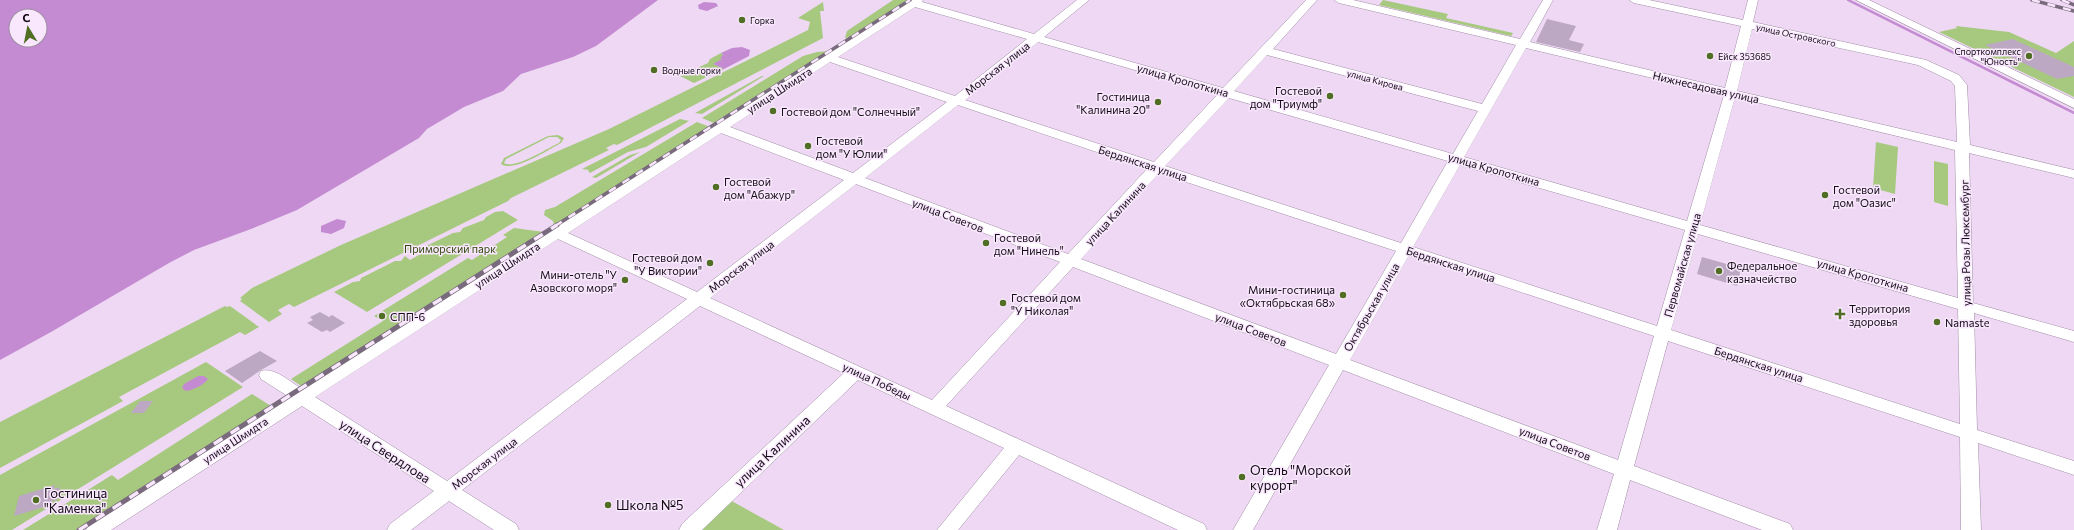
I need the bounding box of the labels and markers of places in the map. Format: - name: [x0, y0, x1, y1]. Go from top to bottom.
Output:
- marker: Горка: [737, 15, 747, 25]
- place label: Горка: [750, 15, 775, 26]
- place label: Спорткомплекс "Юность": [1954, 46, 2022, 67]
- marker: Ейск 353685: [1705, 51, 1715, 61]
- place label: Ейск 353685: [1718, 51, 1771, 62]
- marker: Спорткомплекс "Юность": [2024, 51, 2034, 61]
- marker: Водные горки: [649, 65, 659, 75]
- place label: Водные горки: [662, 65, 721, 76]
- place label: Гостевой дом "Триумф": [1250, 84, 1322, 110]
- place label: Гостиница "Калинина 20": [1076, 90, 1150, 116]
- marker: Гостевой дом "Триумф": [1325, 91, 1335, 101]
- marker: Гостиница "Калинина 20": [1153, 97, 1163, 107]
- place label: Гостевой дом "Солнечный": [781, 105, 920, 118]
- marker: Гостевой дом "Солнечный": [768, 106, 778, 116]
- place label: Гостевой дом "У Юлии": [816, 134, 887, 160]
- marker: Гостевой дом "У Юлии": [803, 141, 813, 151]
- place label: Гостевой дом "Абажур": [724, 175, 795, 201]
- marker: Гостевой дом "Абажур": [711, 182, 721, 192]
- place label: Гостевой дом "Оазис": [1833, 183, 1896, 209]
- marker: Гостевой дом "Оазис": [1820, 190, 1830, 200]
- place label: Гостевой дом "Нинель": [994, 231, 1064, 257]
- marker: Гостевой дом "Нинель": [981, 238, 991, 248]
- place label: Гостевой дом "У Виктории": [632, 251, 702, 277]
- marker: Гостевой дом "У Виктории": [705, 258, 715, 268]
- place label: Федеральное казначейство: [1727, 259, 1797, 285]
- marker: Федеральное казначейство: [1714, 266, 1724, 276]
- place label: Мини-отель "У Азовского моря": [530, 268, 618, 294]
- marker: Мини-отель "У Азовского моря": [620, 275, 630, 285]
- place label: Мини-гостиница «Октябрьская 68»: [1240, 283, 1335, 309]
- marker: Мини-гостиница «Октябрьская 68»: [1338, 290, 1348, 300]
- place label: Гостевой дом "У Николая": [1011, 291, 1081, 317]
- marker: Гостевой дом "У Николая": [998, 298, 1008, 308]
- place label: Территория здоровья: [1849, 302, 1910, 328]
- marker: Территория здоровья: [1834, 308, 1846, 320]
- place label: СПП-6: [390, 310, 426, 323]
- marker: СПП-6: [377, 311, 387, 321]
- place label: Namaste: [1945, 316, 1990, 329]
- marker: Namaste: [1932, 317, 1942, 327]
- place label: Отель "Морской курорт": [1250, 462, 1351, 493]
- marker: Отель "Морской курорт": [1237, 472, 1247, 482]
- place label: Гостиница "Каменка": [44, 485, 107, 516]
- marker: Гостиница "Каменка": [31, 495, 41, 505]
- place label: Школа №5: [616, 497, 683, 513]
- marker: Школа №5: [603, 500, 613, 510]

